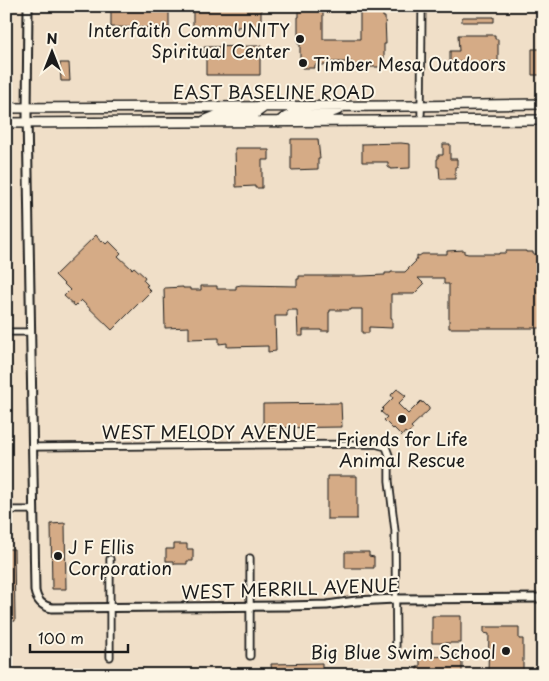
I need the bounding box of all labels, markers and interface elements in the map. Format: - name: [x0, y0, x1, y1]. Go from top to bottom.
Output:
- place label: Interfaith CommUNITY Spiritual Center: [88, 16, 291, 64]
- north arrow: [28, 28, 78, 78]
- text: N: [46, 28, 58, 49]
- marker: Interfaith CommUNITY Spiritual Center: [294, 33, 306, 45]
- place label: Timber Mesa Outdoors: [313, 50, 506, 77]
- marker: Timber Mesa Outdoors: [297, 57, 309, 69]
- street label: EAST BASELINE ROAD: [173, 78, 375, 105]
- marker: Friends for Life Animal Rescue: [396, 413, 408, 425]
- street label: WEST MELODY AVENUE: [101, 418, 317, 445]
- place label: Friends for Life Animal Rescue: [336, 425, 468, 473]
- place label: J F Ellis Corporation: [68, 533, 172, 581]
- marker: J F Ellis Corporation: [52, 550, 64, 562]
- street label: WEST MERRILL AVENUE: [181, 571, 399, 605]
- scale bar: [30, 621, 128, 653]
- text: 100 m: [38, 626, 84, 649]
- place label: Big Blue Swim School: [310, 638, 496, 665]
- marker: Big Blue Swim School: [500, 645, 512, 657]

